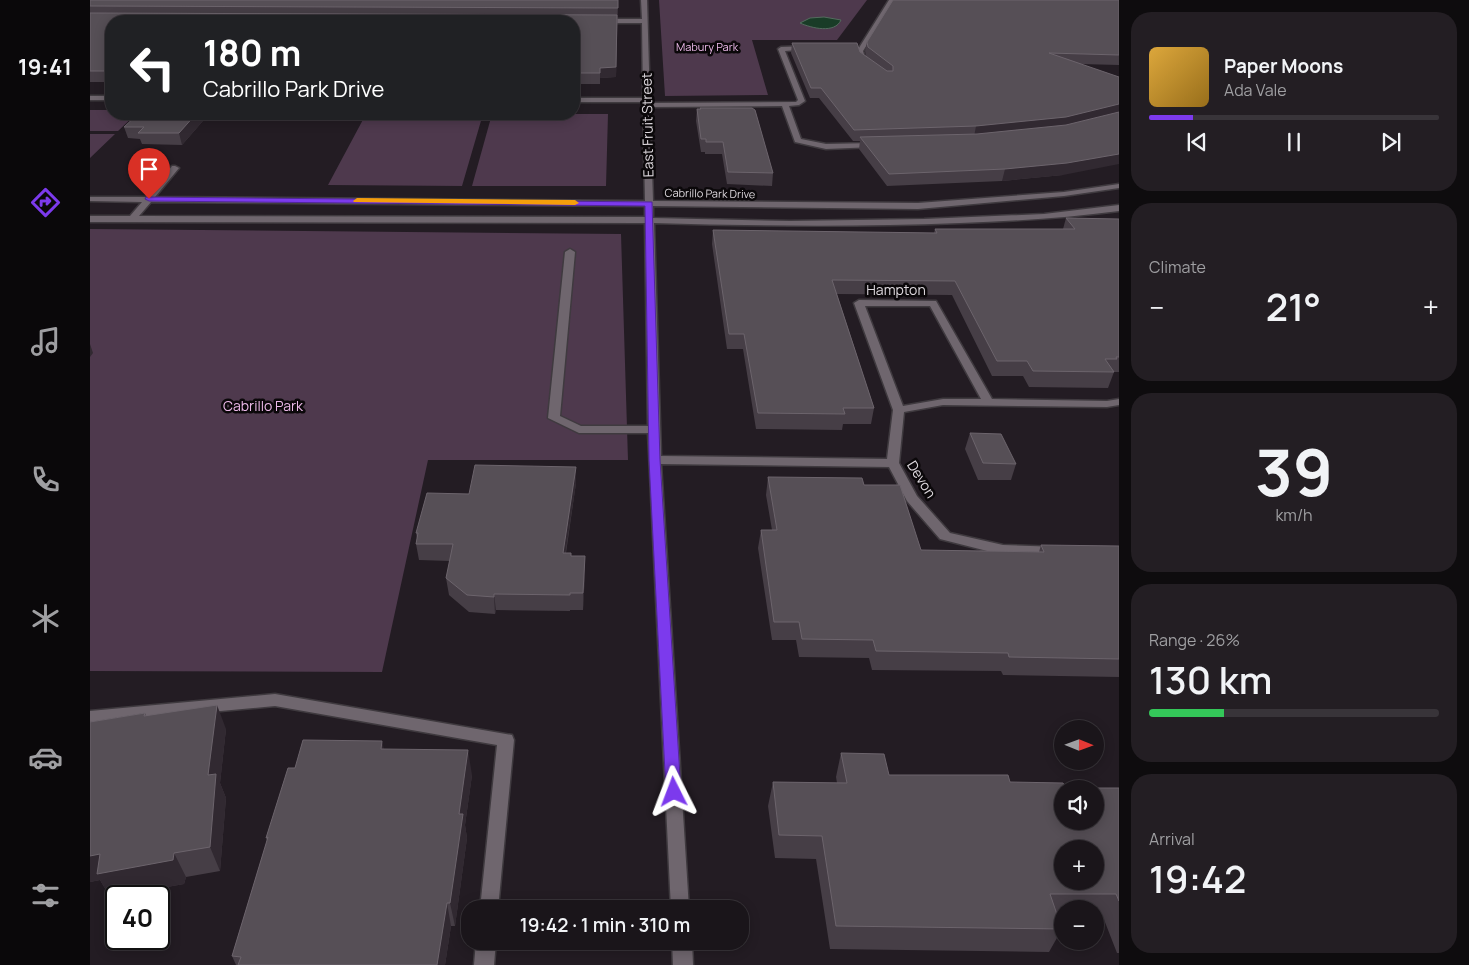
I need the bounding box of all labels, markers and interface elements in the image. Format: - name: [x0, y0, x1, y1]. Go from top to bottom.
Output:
- text: 180 m: [203, 29, 301, 77]
- icon: left: [120, 35, 185, 100]
- park label: Mabury Park: [676, 39, 739, 54]
- text: 19:41: [18, 52, 72, 82]
- text: Paper Moons: [1224, 53, 1343, 79]
- street label: East Fruit Street: [637, 72, 657, 178]
- text: Cabrillo Park Drive: [203, 74, 384, 104]
- text: Ada Vale: [1224, 79, 1287, 101]
- icon: previous: [1183, 128, 1211, 156]
- icon: pause: [1280, 128, 1308, 156]
- icon: next: [1377, 128, 1405, 156]
- pin: [128, 148, 170, 199]
- icon: arrive: [135, 155, 163, 183]
- icon: directions: [28, 185, 63, 220]
- street label: Cabrillo Park Drive: [665, 185, 756, 201]
- text: Climate: [1149, 256, 1206, 278]
- street label: Hampton: [866, 280, 926, 299]
- text: 21°: [1266, 280, 1321, 332]
- text: −: [1149, 288, 1164, 326]
- text: +: [1423, 288, 1439, 326]
- icon: music: [28, 324, 63, 359]
- park label: Cabrillo Park: [223, 396, 304, 415]
- text: 39: [1255, 427, 1333, 516]
- street label: Devon: [903, 457, 941, 501]
- icon: phone: [28, 462, 63, 497]
- text: km/h: [1275, 504, 1313, 526]
- icon: climate: [28, 601, 63, 636]
- text: Range · 26%: [1149, 629, 1240, 651]
- text: 130 km: [1149, 653, 1272, 705]
- north arrow: [1054, 720, 1104, 770]
- map controls: [1054, 720, 1104, 950]
- icon: car: [28, 740, 63, 775]
- position arrow: [647, 765, 699, 817]
- button: sound: [1054, 780, 1104, 830]
- text: Arrival: [1149, 828, 1195, 850]
- button: +: [1054, 840, 1104, 890]
- text: 19:42: [1149, 852, 1246, 904]
- icon: filters: [28, 878, 63, 913]
- speed limit sign: 40: [105, 885, 170, 950]
- button: −: [1054, 900, 1104, 950]
- text: 19:42 · 1 min · 310 m: [520, 912, 690, 938]

